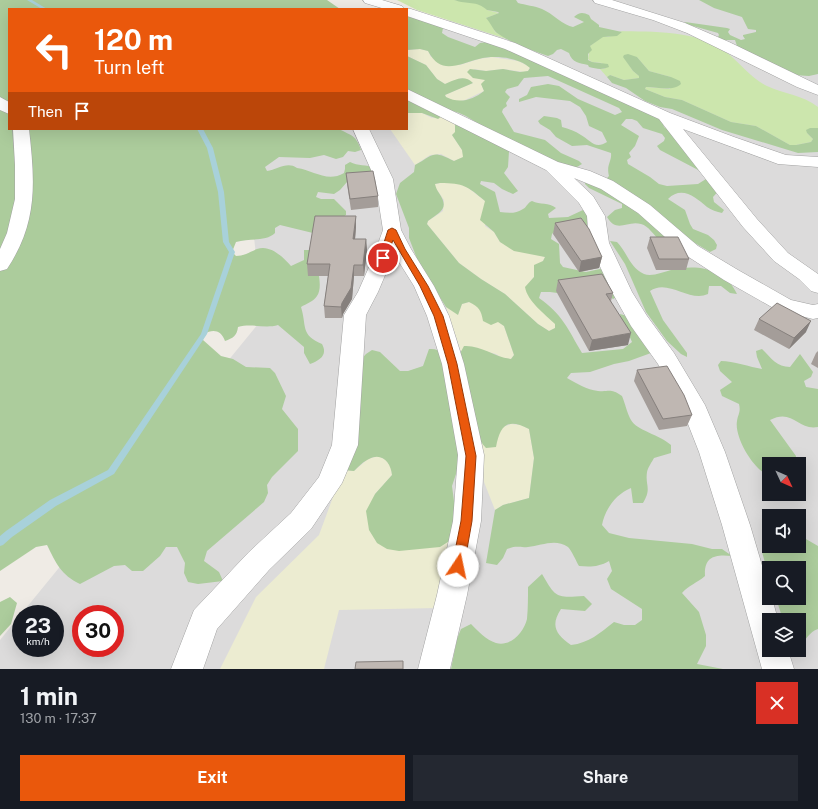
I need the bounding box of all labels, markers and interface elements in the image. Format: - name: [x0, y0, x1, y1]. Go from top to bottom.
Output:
- text: 120 m: [94, 23, 173, 56]
- icon: left: [28, 24, 80, 76]
- text: Turn left: [94, 57, 164, 78]
- icon: arrive: [71, 100, 93, 122]
- text: Then: [28, 103, 63, 120]
- pin: [366, 241, 400, 275]
- icon: arrive: [372, 247, 394, 269]
- north arrow: [762, 457, 806, 501]
- map controls: [762, 457, 806, 657]
- button: sound: [762, 509, 806, 553]
- position arrow: [437, 545, 479, 587]
- button: search: [762, 561, 806, 605]
- speed limit sign: 30: [72, 605, 124, 657]
- button: layers: [762, 613, 806, 657]
- text: 23: [25, 614, 51, 638]
- text: km/h: [26, 635, 50, 647]
- text: 1 min: [20, 682, 78, 710]
- button: close: [756, 682, 798, 724]
- text: 130 m · 17:37: [20, 711, 97, 726]
- button: Exit: [20, 755, 405, 801]
- button: Share: [413, 755, 798, 801]

